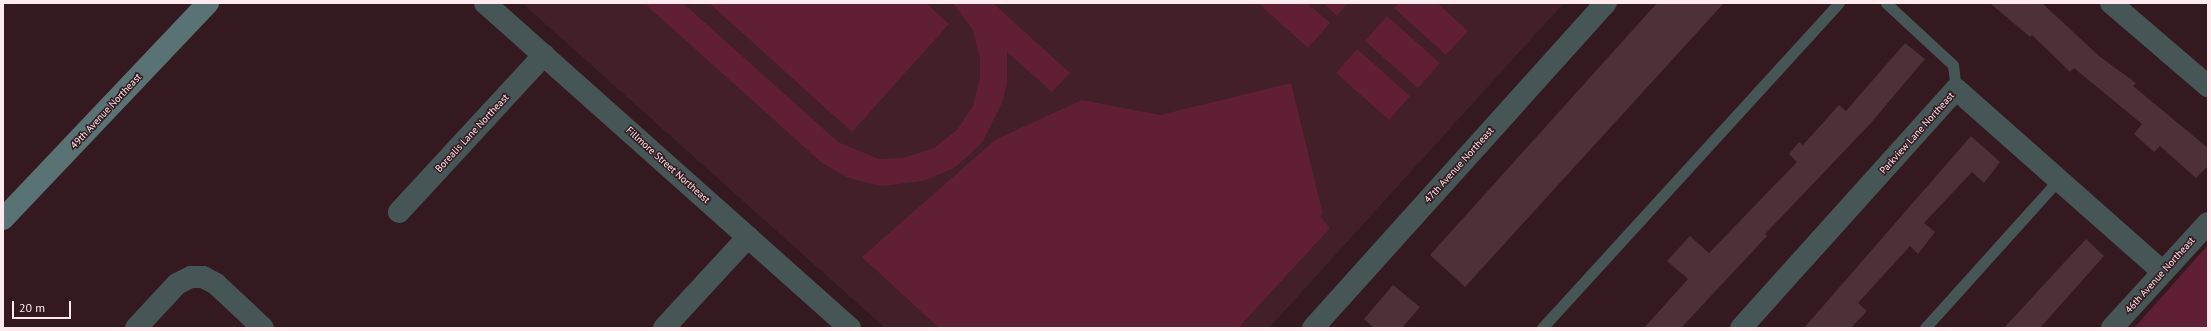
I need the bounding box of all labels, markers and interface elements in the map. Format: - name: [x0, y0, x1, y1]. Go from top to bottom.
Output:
- street label: 49th Avenue Northeast: [68, 71, 144, 151]
- street label: Parkview Lane Northeast: [1877, 90, 1957, 176]
- street label: Borealis Lane Northeast: [433, 91, 511, 175]
- street label: Fillmore Street Northeast: [624, 124, 712, 206]
- street label: 47th Avenue Northeast: [1422, 124, 1496, 206]
- street label: 46th Avenue Northeast: [2123, 234, 2197, 316]
- scale bar: [14, 293, 73, 319]
- text: 20 m: [19, 300, 45, 315]

